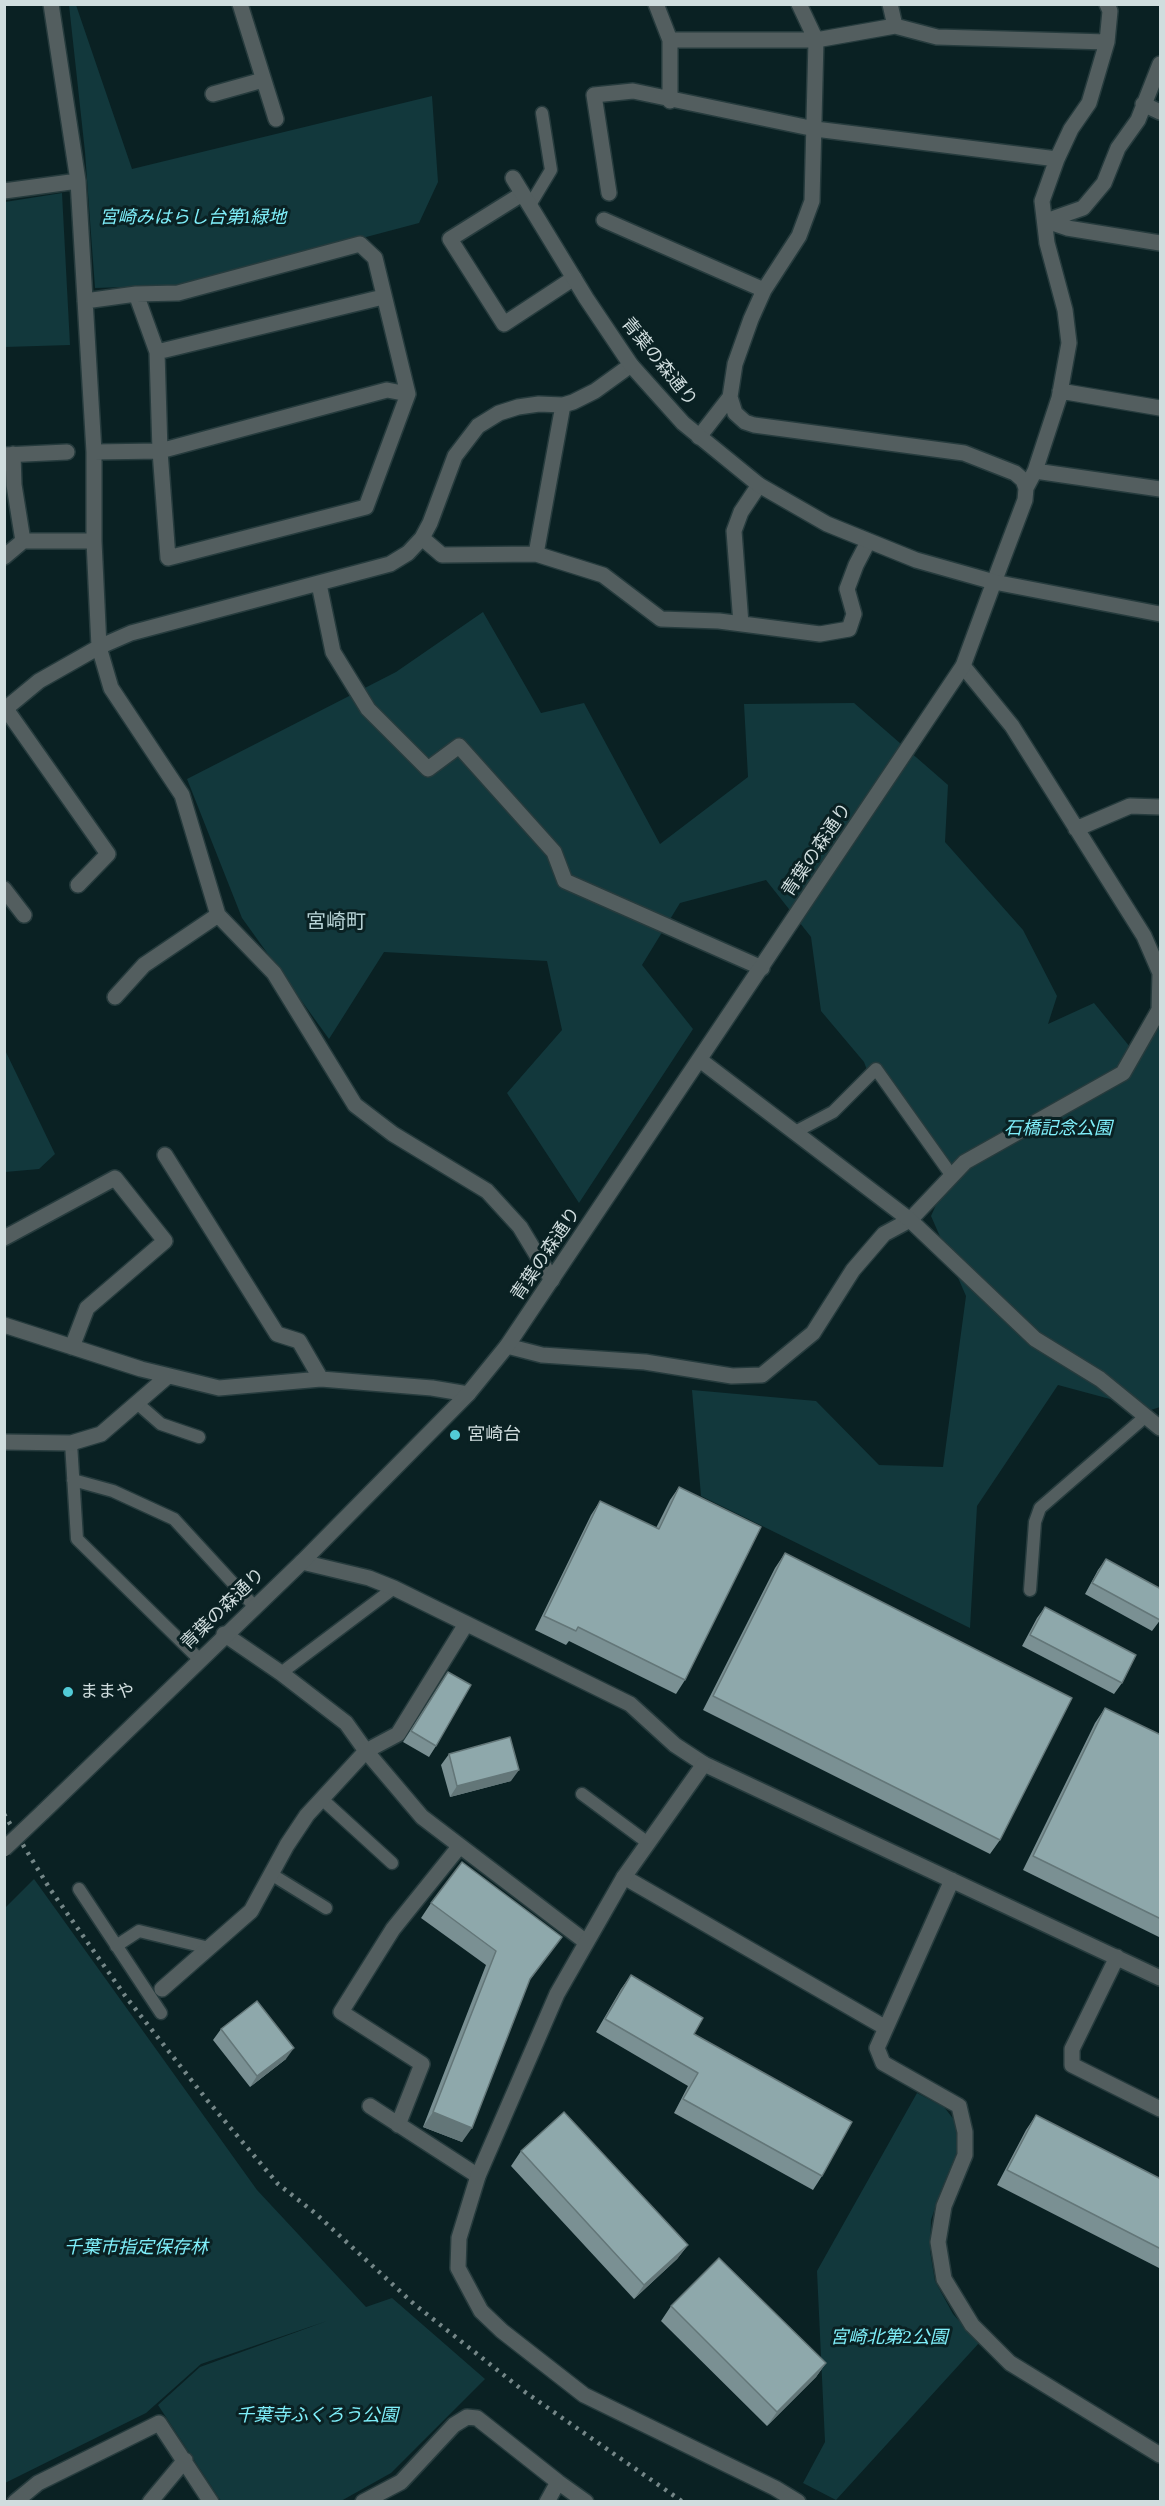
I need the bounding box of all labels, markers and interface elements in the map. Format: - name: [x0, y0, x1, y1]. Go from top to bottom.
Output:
- park label: 宮崎みはらし台第1緑地: [100, 207, 286, 229]
- street label: 青葉の森通り: [617, 313, 701, 411]
- street label: 青葉の森通り: [778, 799, 856, 901]
- district label: 宮崎町: [306, 910, 366, 934]
- park label: 石橋記念公園: [1004, 1118, 1112, 1140]
- street label: 青葉の森通り: [507, 1203, 585, 1305]
- place label: 宮崎台: [467, 1424, 521, 1446]
- marker: 宮崎台: [448, 1428, 462, 1442]
- street label: 青葉の森通り: [177, 1564, 269, 1654]
- place label: ままや: [80, 1681, 134, 1703]
- marker: ままや: [61, 1685, 75, 1699]
- park label: 千葉市指定保存林: [64, 2237, 208, 2259]
- park label: 宮崎北第2公園: [830, 2327, 948, 2349]
- park label: 千葉寺ふくろう公園: [236, 2405, 398, 2427]

